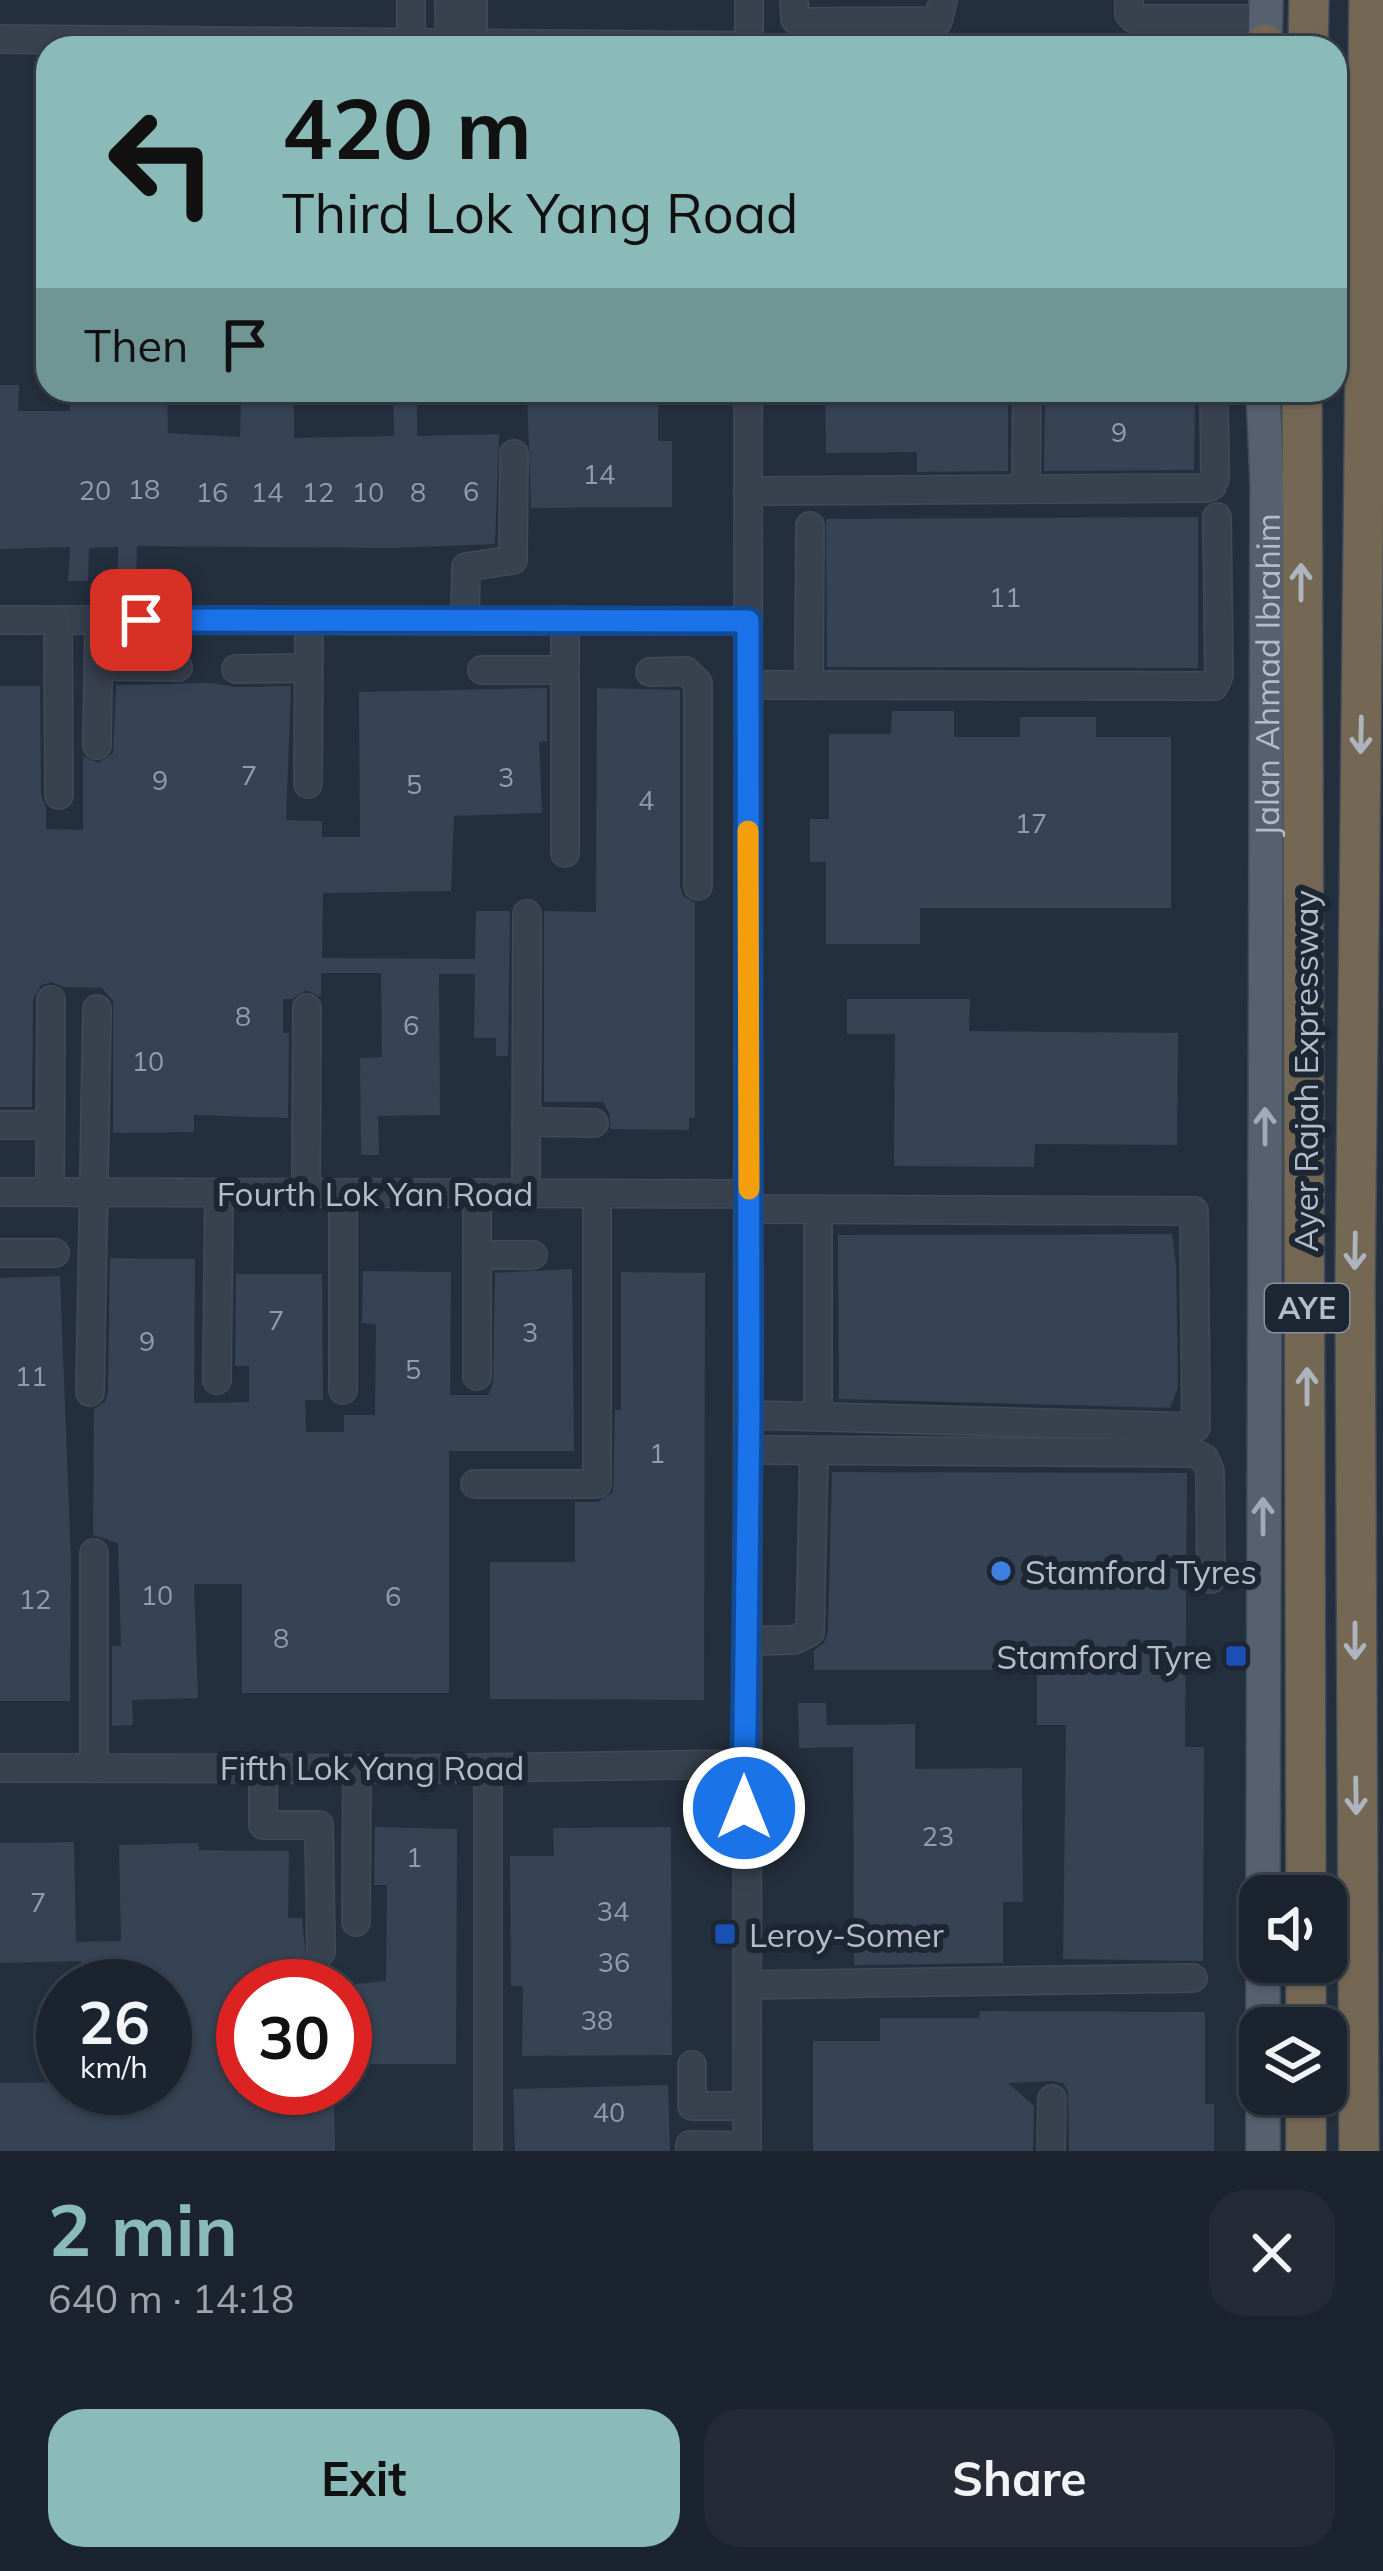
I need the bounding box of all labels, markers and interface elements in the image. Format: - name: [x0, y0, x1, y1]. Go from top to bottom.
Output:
- text: 420 m: [282, 75, 532, 180]
- icon: left: [84, 84, 240, 240]
- text: Third Lok Yang Road: [282, 179, 799, 247]
- icon: arrive: [212, 312, 278, 378]
- text: Then: [84, 317, 188, 373]
- house number: 9: [1111, 415, 1127, 449]
- house number: 14: [583, 457, 615, 491]
- house number: 18: [128, 472, 160, 506]
- house number: 20: [79, 473, 111, 507]
- house number: 6: [463, 474, 479, 508]
- house number: 16: [196, 475, 228, 509]
- house number: 14: [251, 475, 283, 509]
- house number: 12: [302, 475, 334, 509]
- house number: 10: [352, 475, 384, 509]
- house number: 8: [410, 475, 426, 509]
- street label: Jalan Ahmad Ibrahim: [1246, 513, 1287, 837]
- one-way arrow: [1290, 563, 1312, 602]
- pin: [90, 569, 192, 671]
- house number: 11: [989, 580, 1021, 614]
- icon: arrive: [108, 587, 174, 653]
- one-way arrow: [1350, 715, 1372, 754]
- house number: 7: [241, 758, 257, 792]
- house number: 3: [498, 760, 514, 794]
- house number: 9: [152, 763, 168, 797]
- house number: 5: [406, 767, 422, 801]
- house number: 4: [638, 783, 654, 817]
- house number: 17: [1015, 806, 1047, 840]
- street label: Ayer Rajah Expressway: [1285, 890, 1326, 1252]
- house number: 8: [235, 999, 251, 1033]
- house number: 6: [403, 1008, 419, 1042]
- house number: 10: [132, 1044, 164, 1078]
- one-way arrow: [1253, 1107, 1276, 1146]
- street label: Fourth Lok Yan Road: [217, 1173, 533, 1214]
- one-way arrow: [1344, 1231, 1366, 1270]
- road number: AYE: [1265, 1284, 1349, 1332]
- house number: 7: [268, 1303, 284, 1337]
- house number: 3: [522, 1315, 538, 1349]
- house number: 9: [139, 1324, 155, 1358]
- house number: 5: [405, 1352, 421, 1386]
- house number: 11: [15, 1359, 47, 1393]
- one-way arrow: [1296, 1367, 1318, 1406]
- house number: 1: [649, 1436, 665, 1470]
- one-way arrow: [1252, 1497, 1274, 1536]
- place label: Stamford Tyres: [1025, 1551, 1257, 1592]
- marker: Stamford Tyres: [988, 1558, 1014, 1584]
- house number: 10: [141, 1578, 173, 1612]
- house number: 6: [385, 1579, 401, 1613]
- house number: 12: [19, 1582, 51, 1616]
- house number: 8: [273, 1621, 289, 1655]
- one-way arrow: [1344, 1621, 1366, 1660]
- place label: Stamford Tyre: [996, 1636, 1212, 1677]
- marker: Stamford Tyre: [1223, 1643, 1249, 1669]
- position arrow: [681, 1745, 807, 1871]
- street label: Fifth Lok Yang Road: [220, 1747, 524, 1788]
- one-way arrow: [1345, 1776, 1367, 1815]
- house number: 23: [922, 1819, 954, 1853]
- house number: 1: [406, 1840, 422, 1874]
- map controls: [1239, 1875, 1347, 2115]
- button: sound: [1239, 1875, 1347, 1983]
- house number: 7: [30, 1885, 46, 1919]
- house number: 34: [597, 1894, 629, 1928]
- place label: Leroy-Somer: [749, 1914, 944, 1955]
- marker: Leroy-Somer: [712, 1921, 738, 1947]
- house number: 36: [598, 1945, 630, 1979]
- speed limit sign: 30: [216, 1959, 372, 2115]
- text: 26: [78, 1984, 150, 2059]
- house number: 38: [581, 2003, 613, 2037]
- button: layers: [1239, 2007, 1347, 2115]
- text: km/h: [80, 2048, 148, 2086]
- house number: 40: [593, 2095, 625, 2129]
- text: 2 min: [48, 2184, 238, 2274]
- button: close: [1209, 2190, 1335, 2316]
- text: 640 m · 14:18: [48, 2274, 294, 2323]
- button: Exit: [48, 2409, 680, 2547]
- button: Share: [704, 2409, 1335, 2547]

